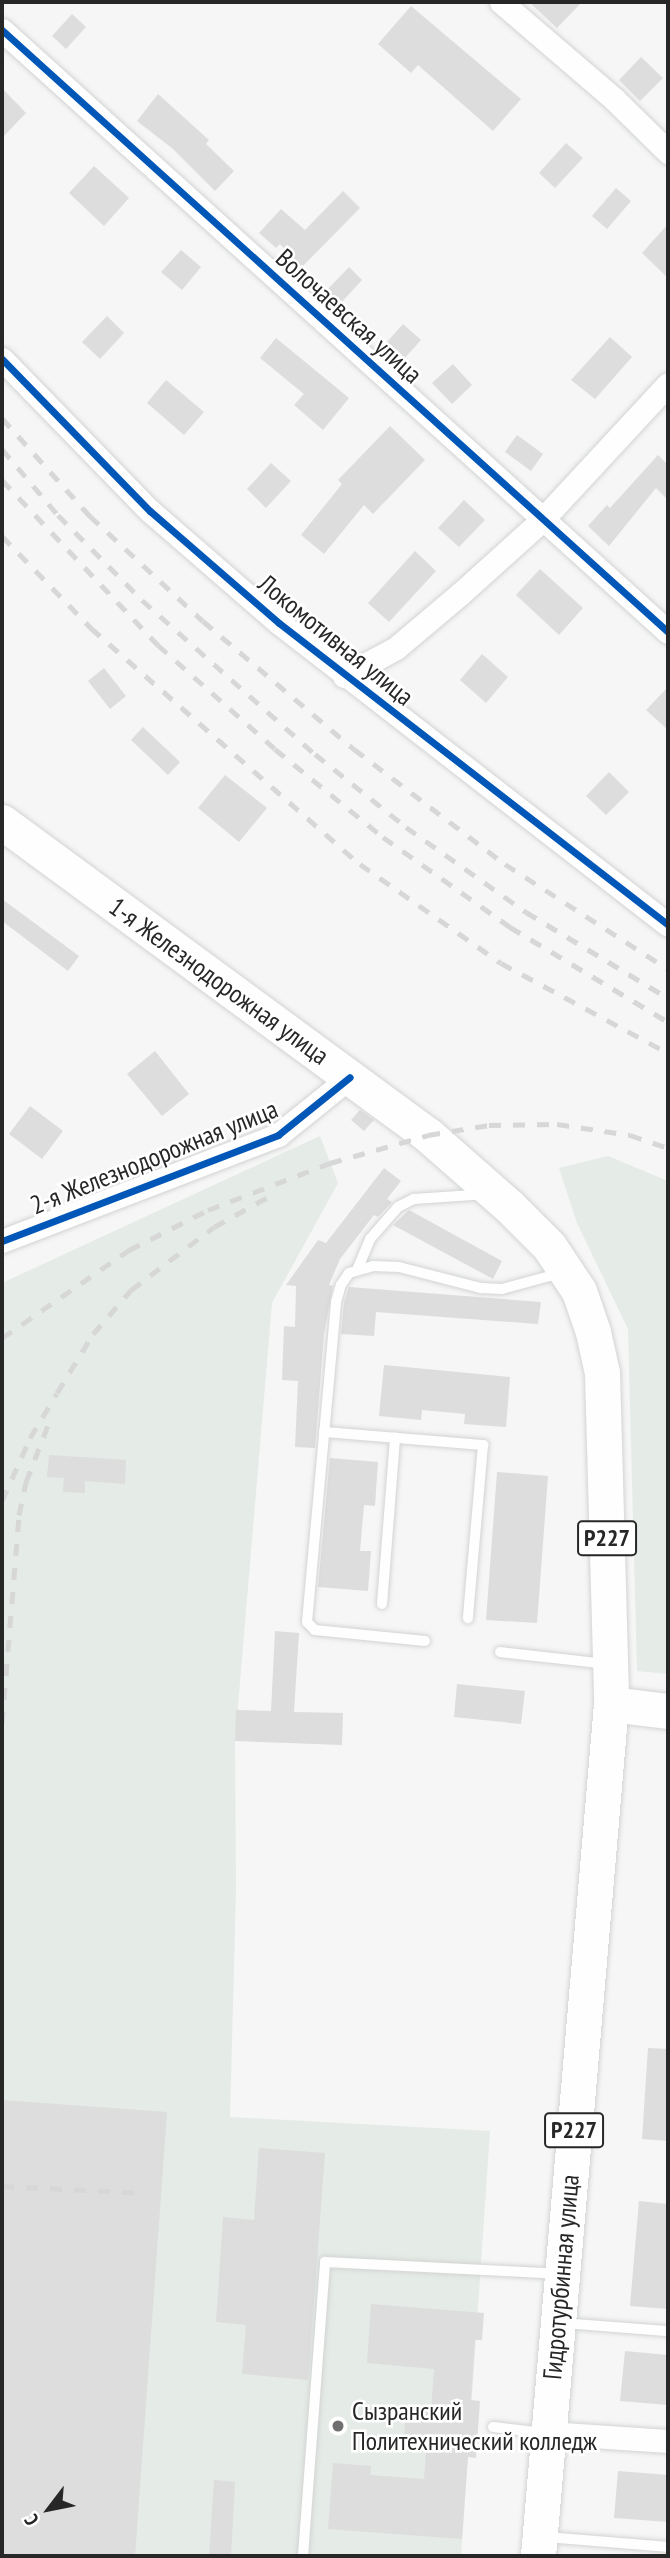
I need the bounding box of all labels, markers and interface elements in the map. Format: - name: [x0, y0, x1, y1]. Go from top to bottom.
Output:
- street label: Волочаевская улица: [270, 242, 428, 390]
- street label: Локомотивная улица: [252, 568, 420, 712]
- street label: 1-я Железнодорожная улица: [103, 891, 335, 1071]
- street label: 2-я Железнодорожная улица: [26, 1093, 282, 1221]
- road number: Р227: [576, 1518, 638, 1558]
- road number: Р227: [542, 2110, 606, 2150]
- street label: Гидротурбинная улица: [536, 2173, 586, 2381]
- place label: Сызранский Политехнический колледж: [352, 2395, 597, 2456]
- marker: Сызранский Политехнический колледж: [330, 2418, 346, 2434]
- north arrow: [14, 2474, 84, 2544]
- text: С: [19, 2510, 44, 2530]

